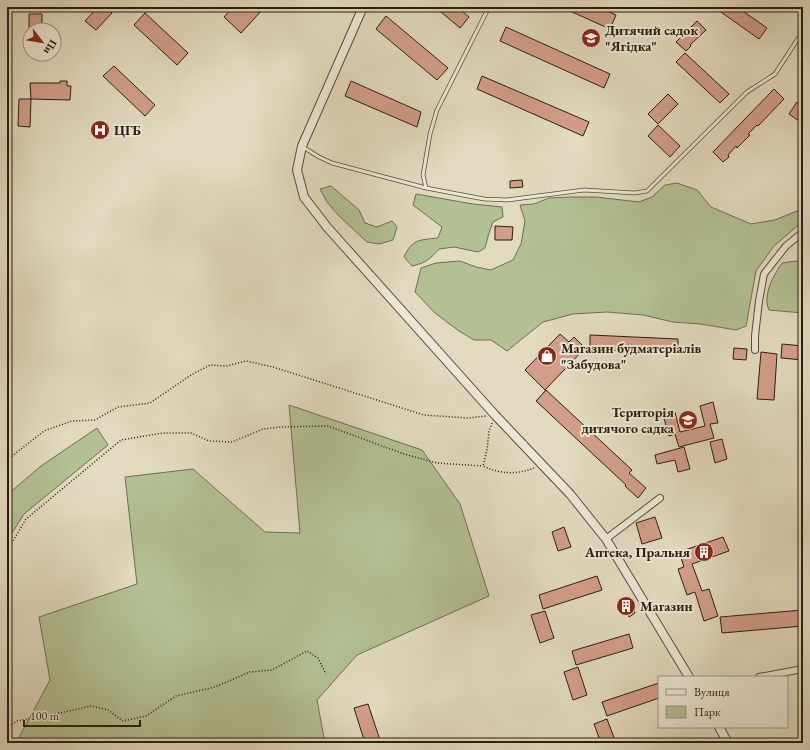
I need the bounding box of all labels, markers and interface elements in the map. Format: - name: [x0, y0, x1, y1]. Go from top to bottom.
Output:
- place label: Дитячий садок "Ягідка": [605, 21, 698, 55]
- north arrow: [22, 22, 62, 62]
- school or university icon: Дитячий садок "Ягідка": [580, 27, 602, 49]
- text: Пн: [40, 37, 60, 58]
- hospital icon: ЦГБ: [89, 119, 111, 141]
- place label: ЦГБ: [114, 121, 141, 139]
- place label: Магазин будматеріалів "Забудова": [561, 339, 702, 373]
- shop icon: Магазин будматеріалів "Забудова": [536, 345, 558, 367]
- place label: Територія дитячого садка: [581, 403, 675, 437]
- school or university icon: Територія дитячого садка: [677, 409, 699, 431]
- building icon: Аптека, Пральня: [693, 541, 715, 563]
- place label: Аптека, Пральня: [584, 543, 691, 561]
- building icon: Магазин: [615, 595, 637, 617]
- place label: Магазин: [640, 597, 693, 615]
- legend: [658, 676, 788, 728]
- text: Вулиця: [694, 684, 730, 700]
- scale bar: [24, 702, 140, 728]
- text: Парк: [694, 704, 721, 720]
- text: 100 m: [30, 708, 60, 724]

